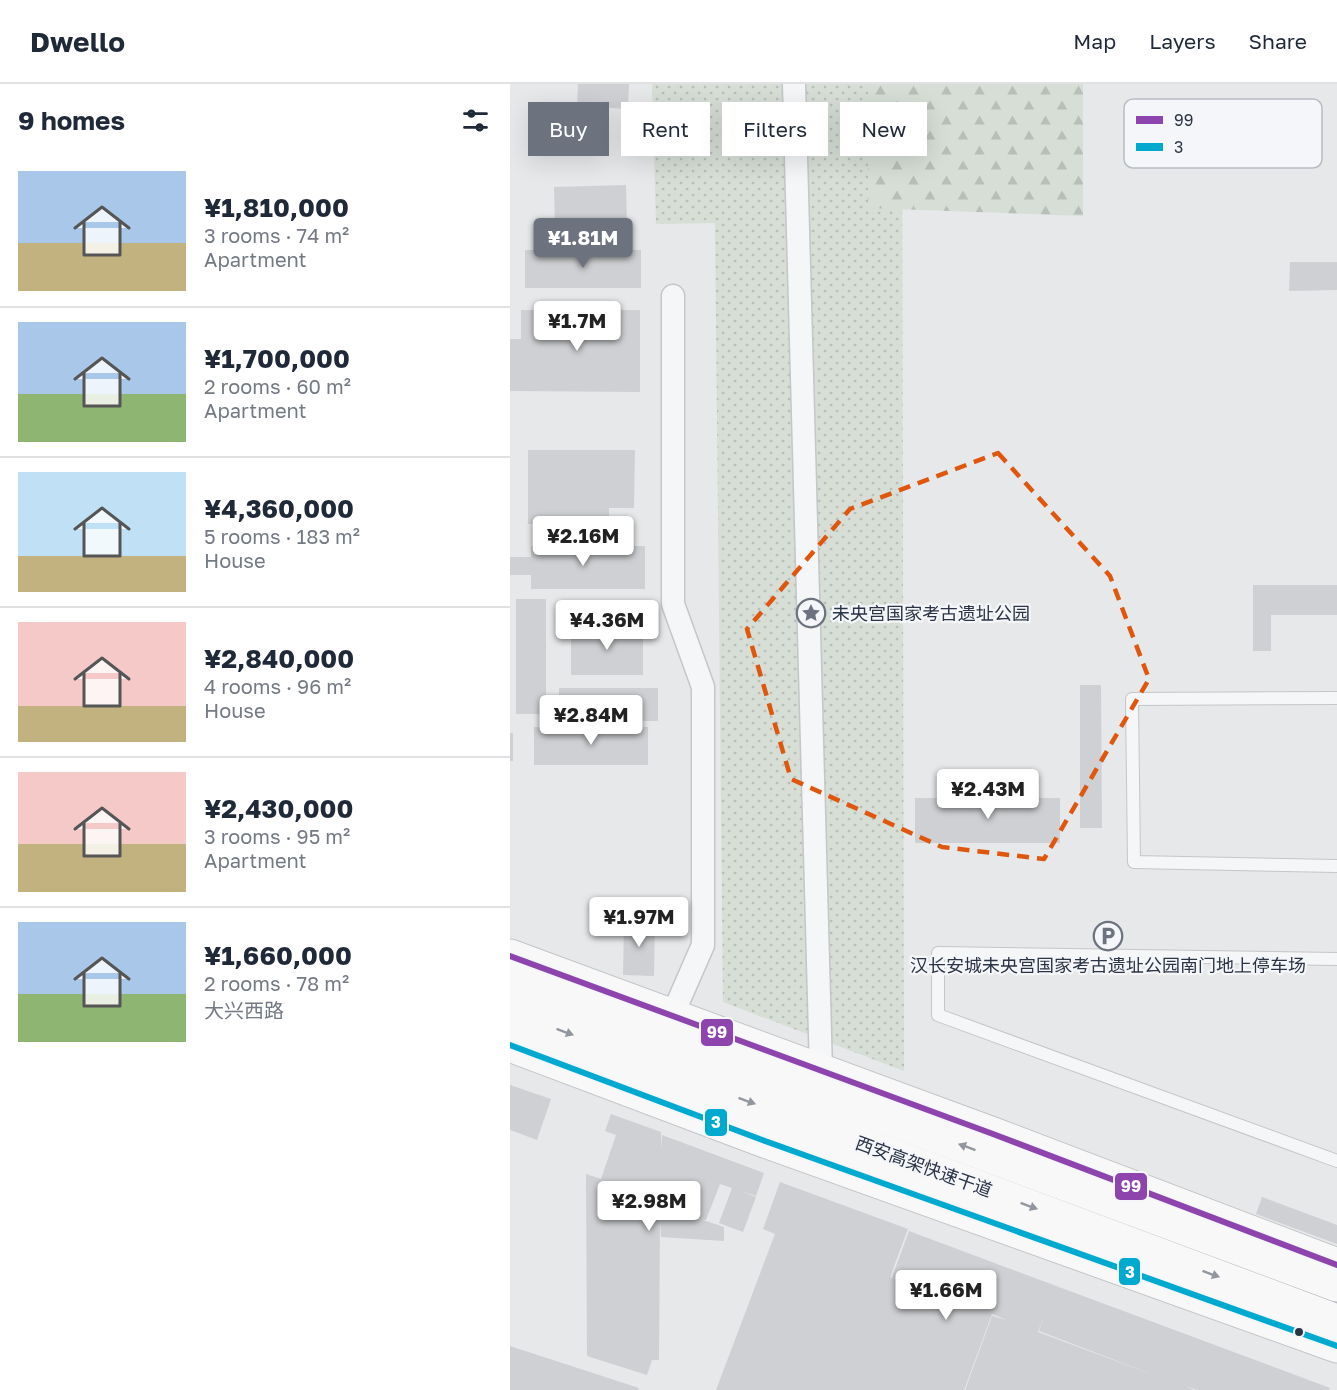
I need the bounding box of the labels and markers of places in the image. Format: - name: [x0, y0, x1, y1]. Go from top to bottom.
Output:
- pin: ¥1.81M: [534, 218, 632, 269]
- pin: ¥1.7M: [535, 301, 619, 352]
- pin: ¥2.16M: [534, 516, 632, 567]
- place icon: 未央宫国家考古遗址公园: [795, 597, 827, 629]
- pin: ¥4.36M: [558, 600, 656, 651]
- place label: 未央宫国家考古遗址公园: [832, 602, 1030, 624]
- pin: ¥2.84M: [542, 695, 640, 746]
- pin: ¥2.43M: [939, 769, 1037, 820]
- pin: ¥1.97M: [590, 897, 688, 948]
- parking icon: 汉长安城未央宫国家考古遗址公园南门地上停车场: [1092, 920, 1124, 952]
- place label: 汉长安城未央宫国家考古遗址公园南门地上停车场: [910, 954, 1306, 976]
- pin: ¥2.98M: [600, 1181, 698, 1232]
- pin: ¥1.66M: [897, 1270, 995, 1321]
- unlabelled marker: [1293, 1326, 1305, 1338]

